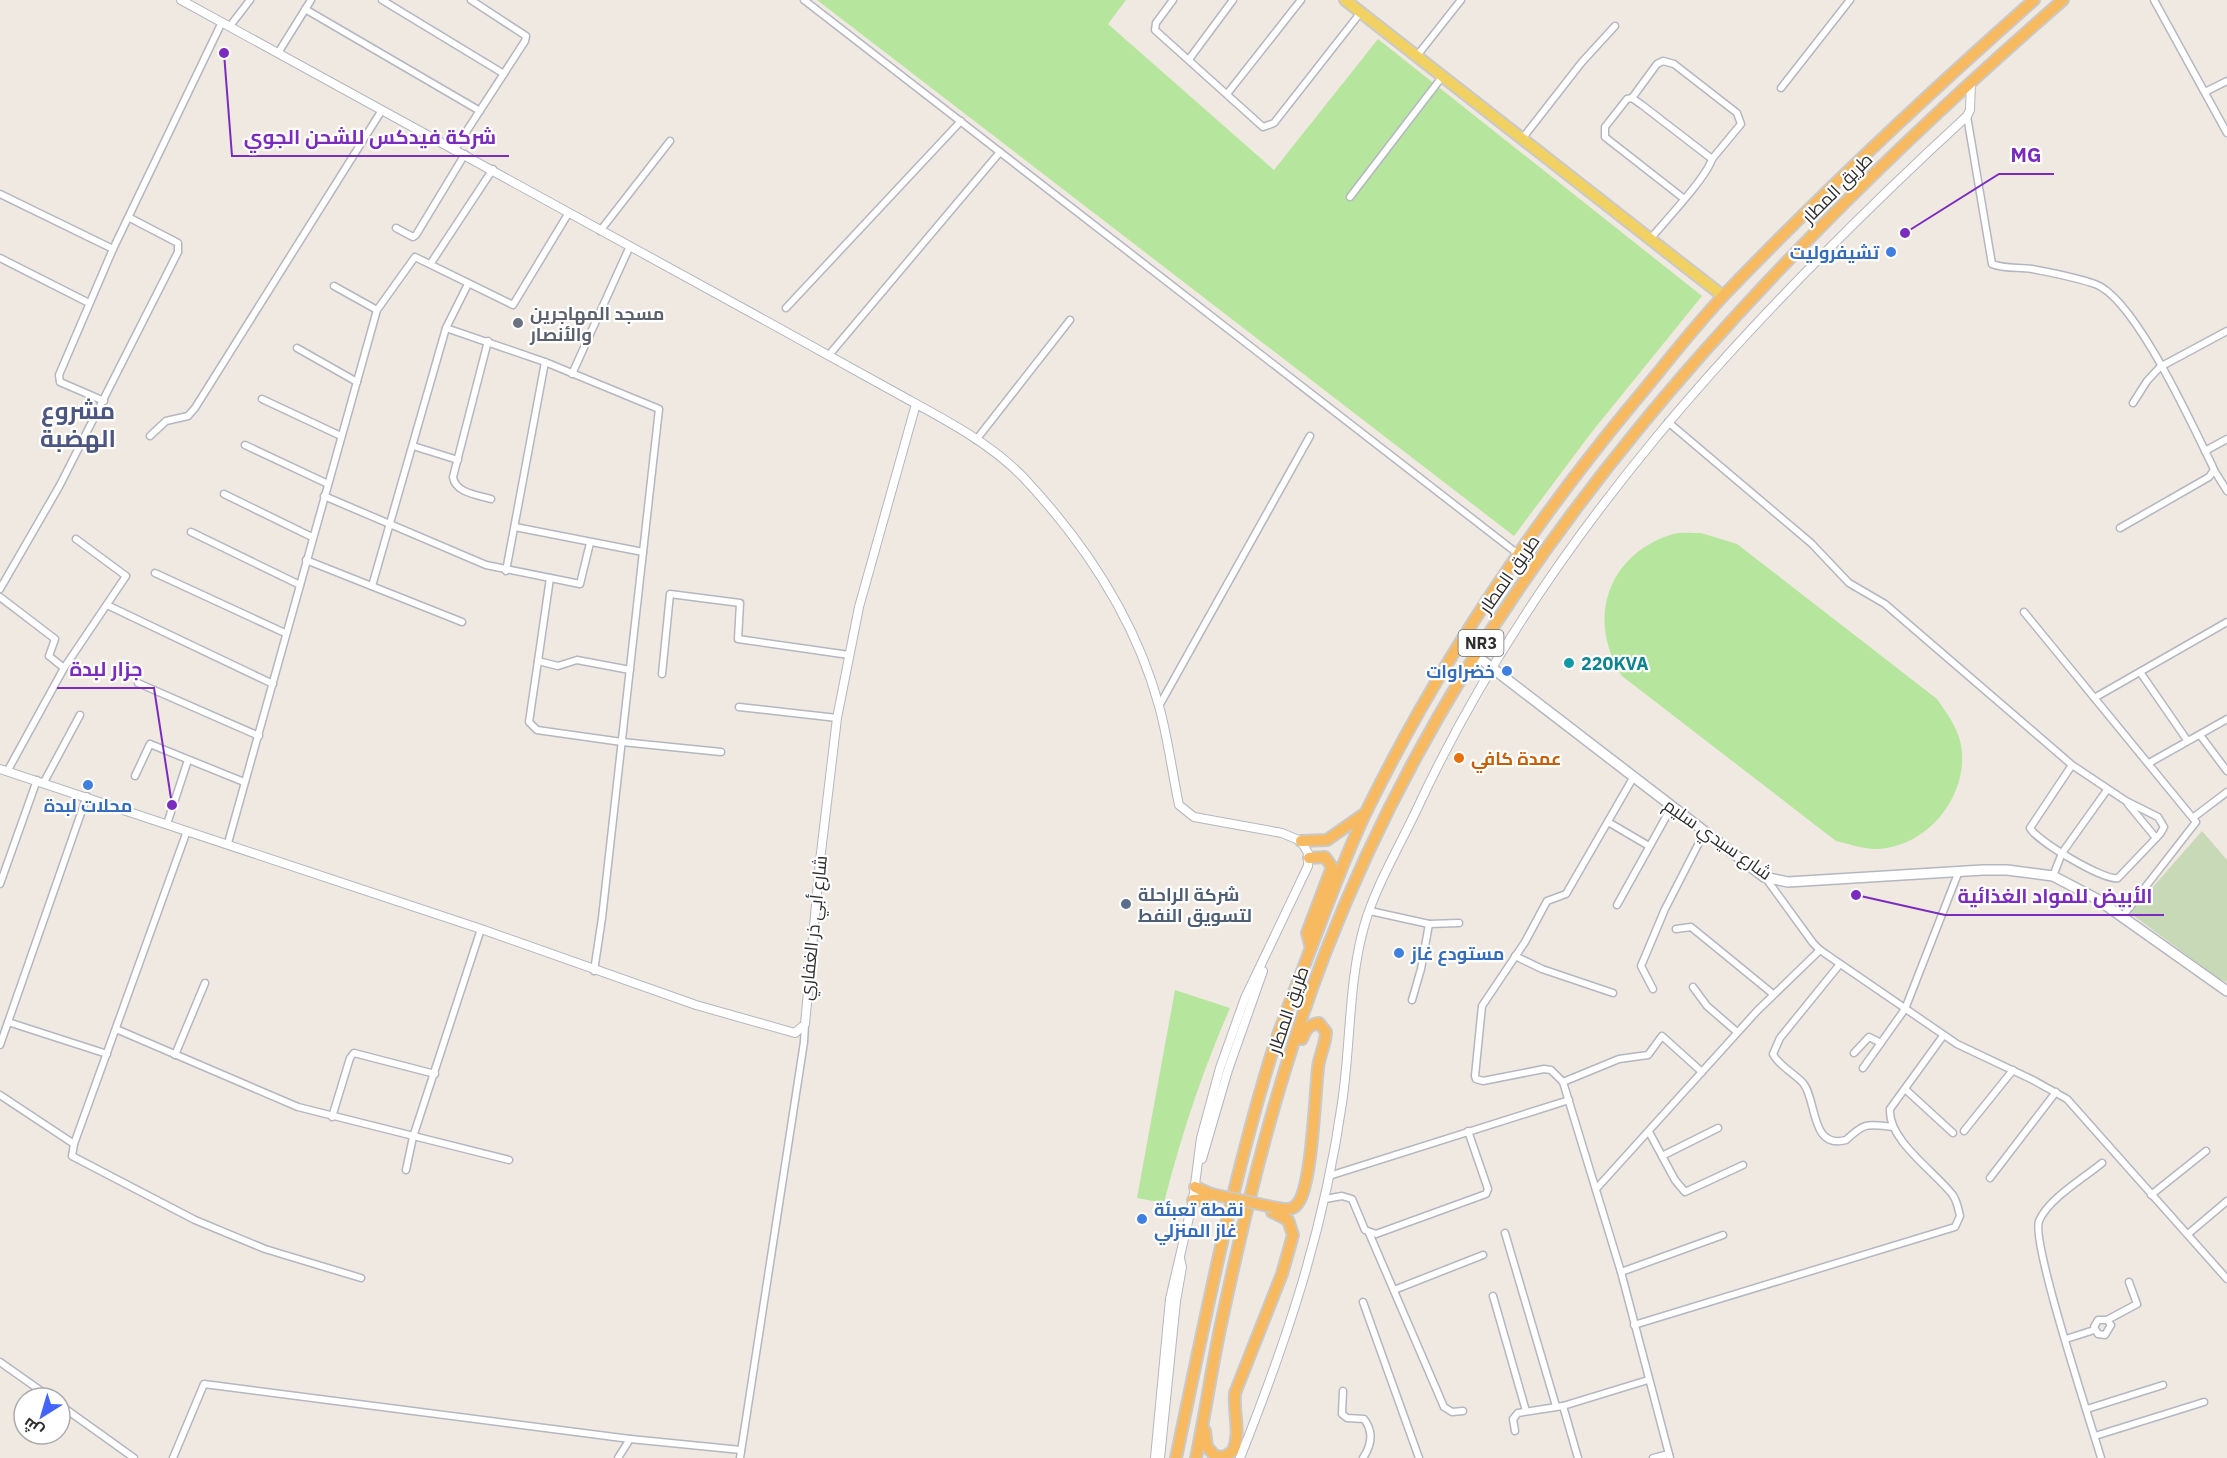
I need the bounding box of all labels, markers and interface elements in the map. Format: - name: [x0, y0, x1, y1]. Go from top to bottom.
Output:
- callout: شركة فيدكس للشحن الجوي: [232, 118, 509, 156]
- text: شركة فيدكس للشحن الجوي: [244, 123, 496, 153]
- callout: MG: [1999, 136, 2054, 174]
- text: MG: [2011, 141, 2041, 168]
- street label: طريق المطار: [1796, 148, 1878, 230]
- place label: تشيفروليت: [1790, 241, 1879, 264]
- marker: تشيفروليت: [1884, 245, 1898, 259]
- place label: مسجد المهاجرين والأنصار: [529, 302, 664, 346]
- marker: مسجد المهاجرين والأنصار: [511, 316, 525, 330]
- district label: مشروع الهضبة: [40, 394, 116, 454]
- street label: طريق المطار: [1473, 530, 1545, 619]
- road number: NR3: [1458, 630, 1504, 656]
- callout: جزار لبدة: [57, 650, 154, 688]
- place label: 220KVA: [1581, 652, 1649, 675]
- text: جزار لبدة: [70, 655, 143, 682]
- marker: 220KVA: [1562, 656, 1576, 670]
- place label: خضراوات: [1426, 660, 1495, 683]
- marker: خضراوات: [1500, 664, 1514, 678]
- place label: عمدة كافي: [1471, 747, 1562, 774]
- marker: عمدة كافي: [1452, 751, 1466, 765]
- marker: محلات لبدة: [81, 778, 95, 792]
- street label: شارع سيدي سليم: [1658, 793, 1777, 887]
- place label: محلات لبدة: [44, 794, 132, 817]
- street label: شارع أبي ذر الغفاري: [794, 854, 835, 1002]
- callout: الأبيض للمواد الغذائية: [1945, 877, 2164, 915]
- text: الأبيض للمواد الغذائية: [1957, 882, 2153, 909]
- place label: شركة الراحلة لتسويق النفط: [1138, 883, 1252, 927]
- marker: شركة الراحلة لتسويق النفط: [1119, 897, 1133, 911]
- place label: مستودع غاز: [1410, 942, 1504, 966]
- marker: مستودع غاز: [1392, 946, 1406, 960]
- street label: طريق المطار: [1262, 963, 1315, 1058]
- place label: نقطة تعبئة غاز المنزلي: [1154, 1198, 1244, 1246]
- marker: نقطة تعبئة غاز المنزلي: [1135, 1212, 1149, 1226]
- north arrow: [12, 1386, 72, 1446]
- text: ش: [19, 1414, 47, 1442]

